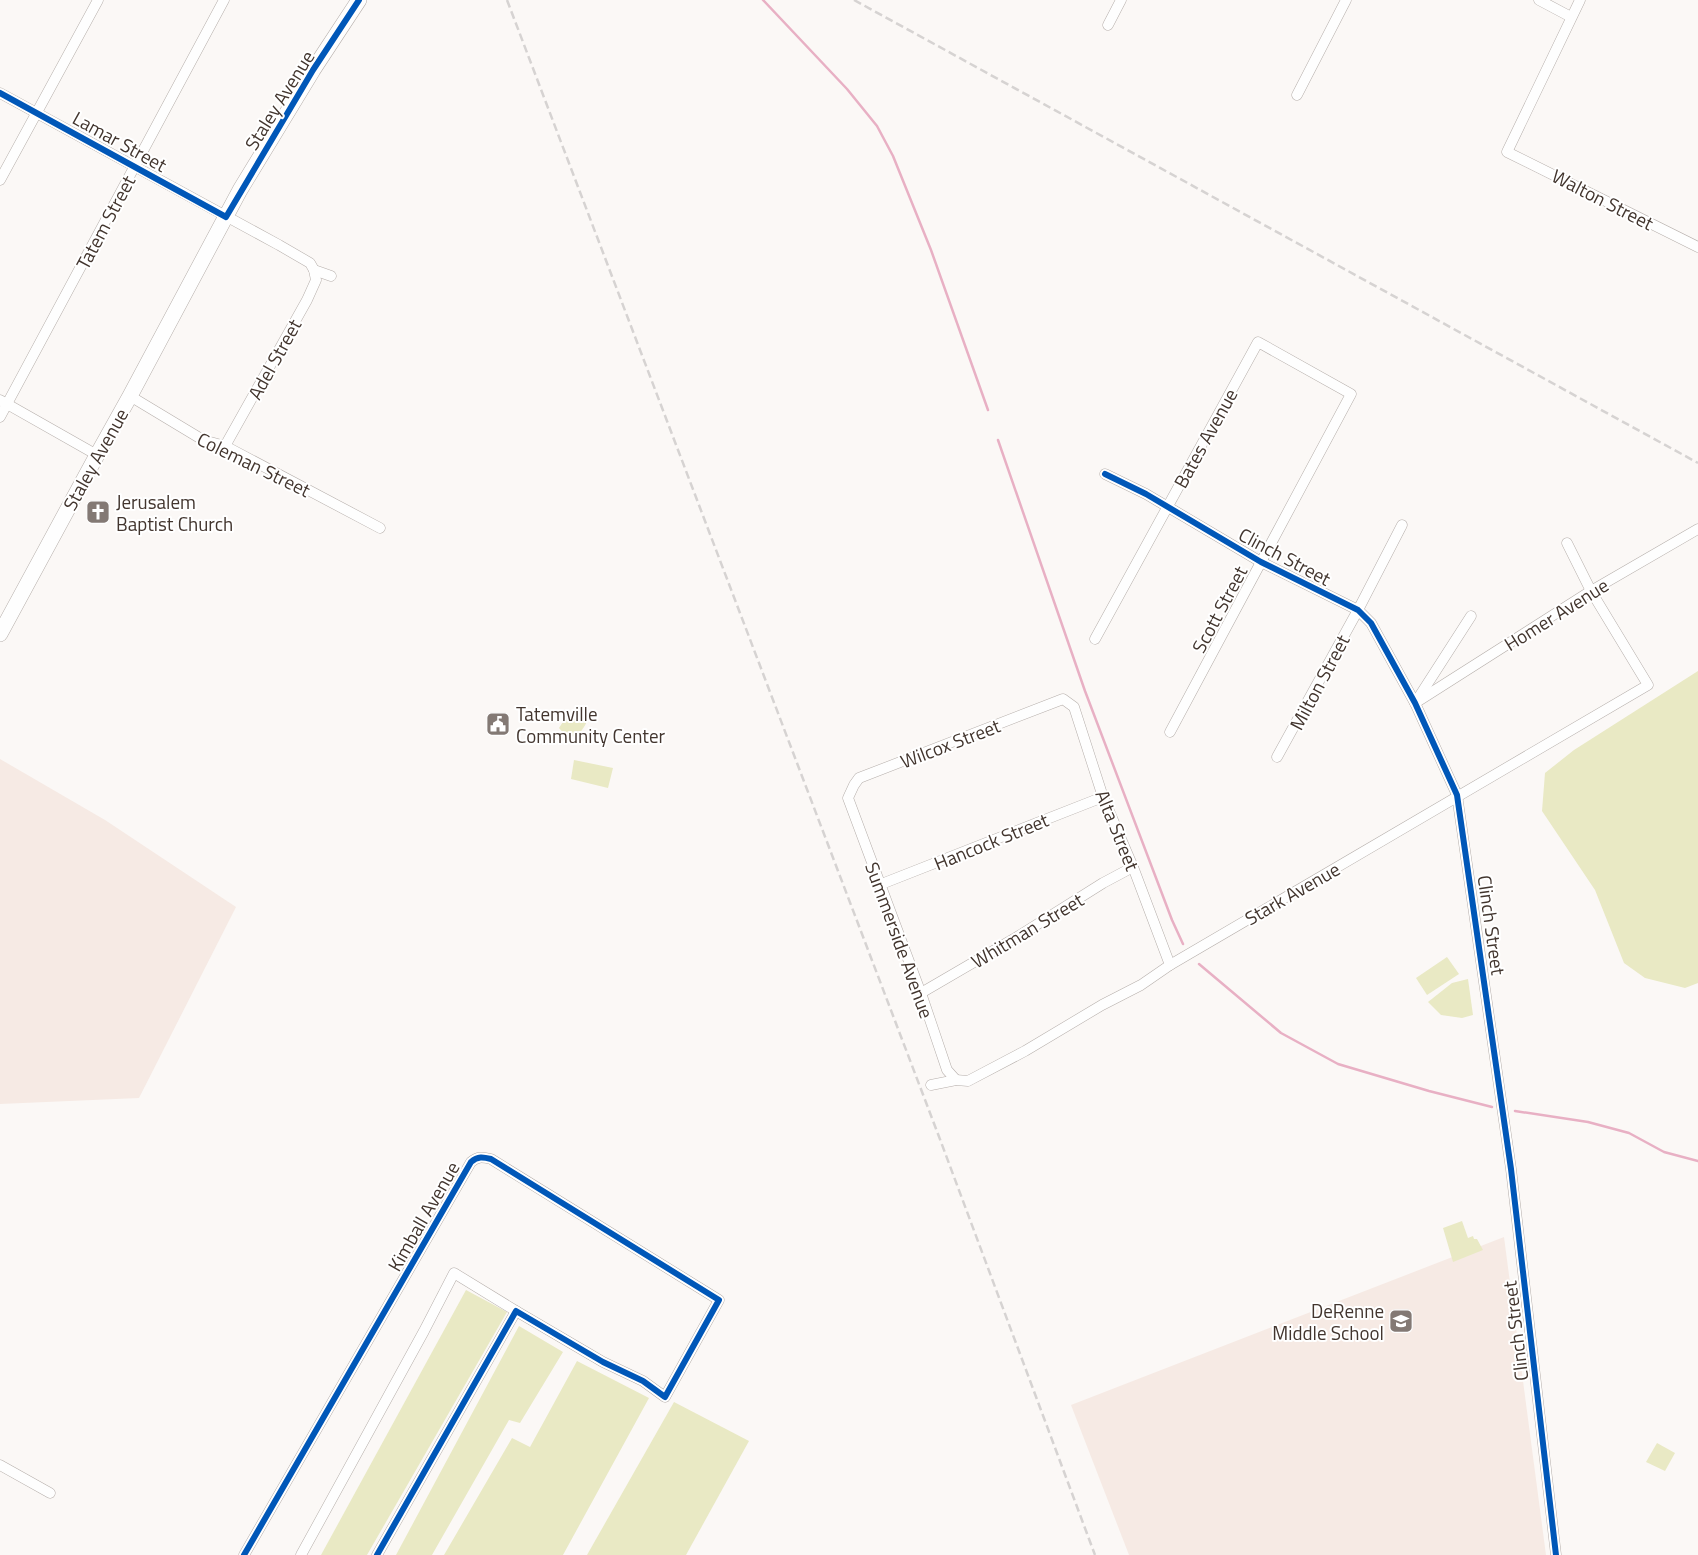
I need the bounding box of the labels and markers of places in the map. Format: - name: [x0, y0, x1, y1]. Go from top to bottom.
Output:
- place label: Jerusalem Baptist Church: [116, 487, 233, 538]
- church icon: Jerusalem Baptist Church: [85, 499, 111, 525]
- place label: Tatemville Community Center: [516, 699, 666, 750]
- public building icon: Tatemville Community Center: [485, 711, 511, 737]
- place label: DeRenne Middle School: [1272, 1296, 1384, 1347]
- school or university icon: DeRenne Middle School: [1388, 1308, 1414, 1334]

